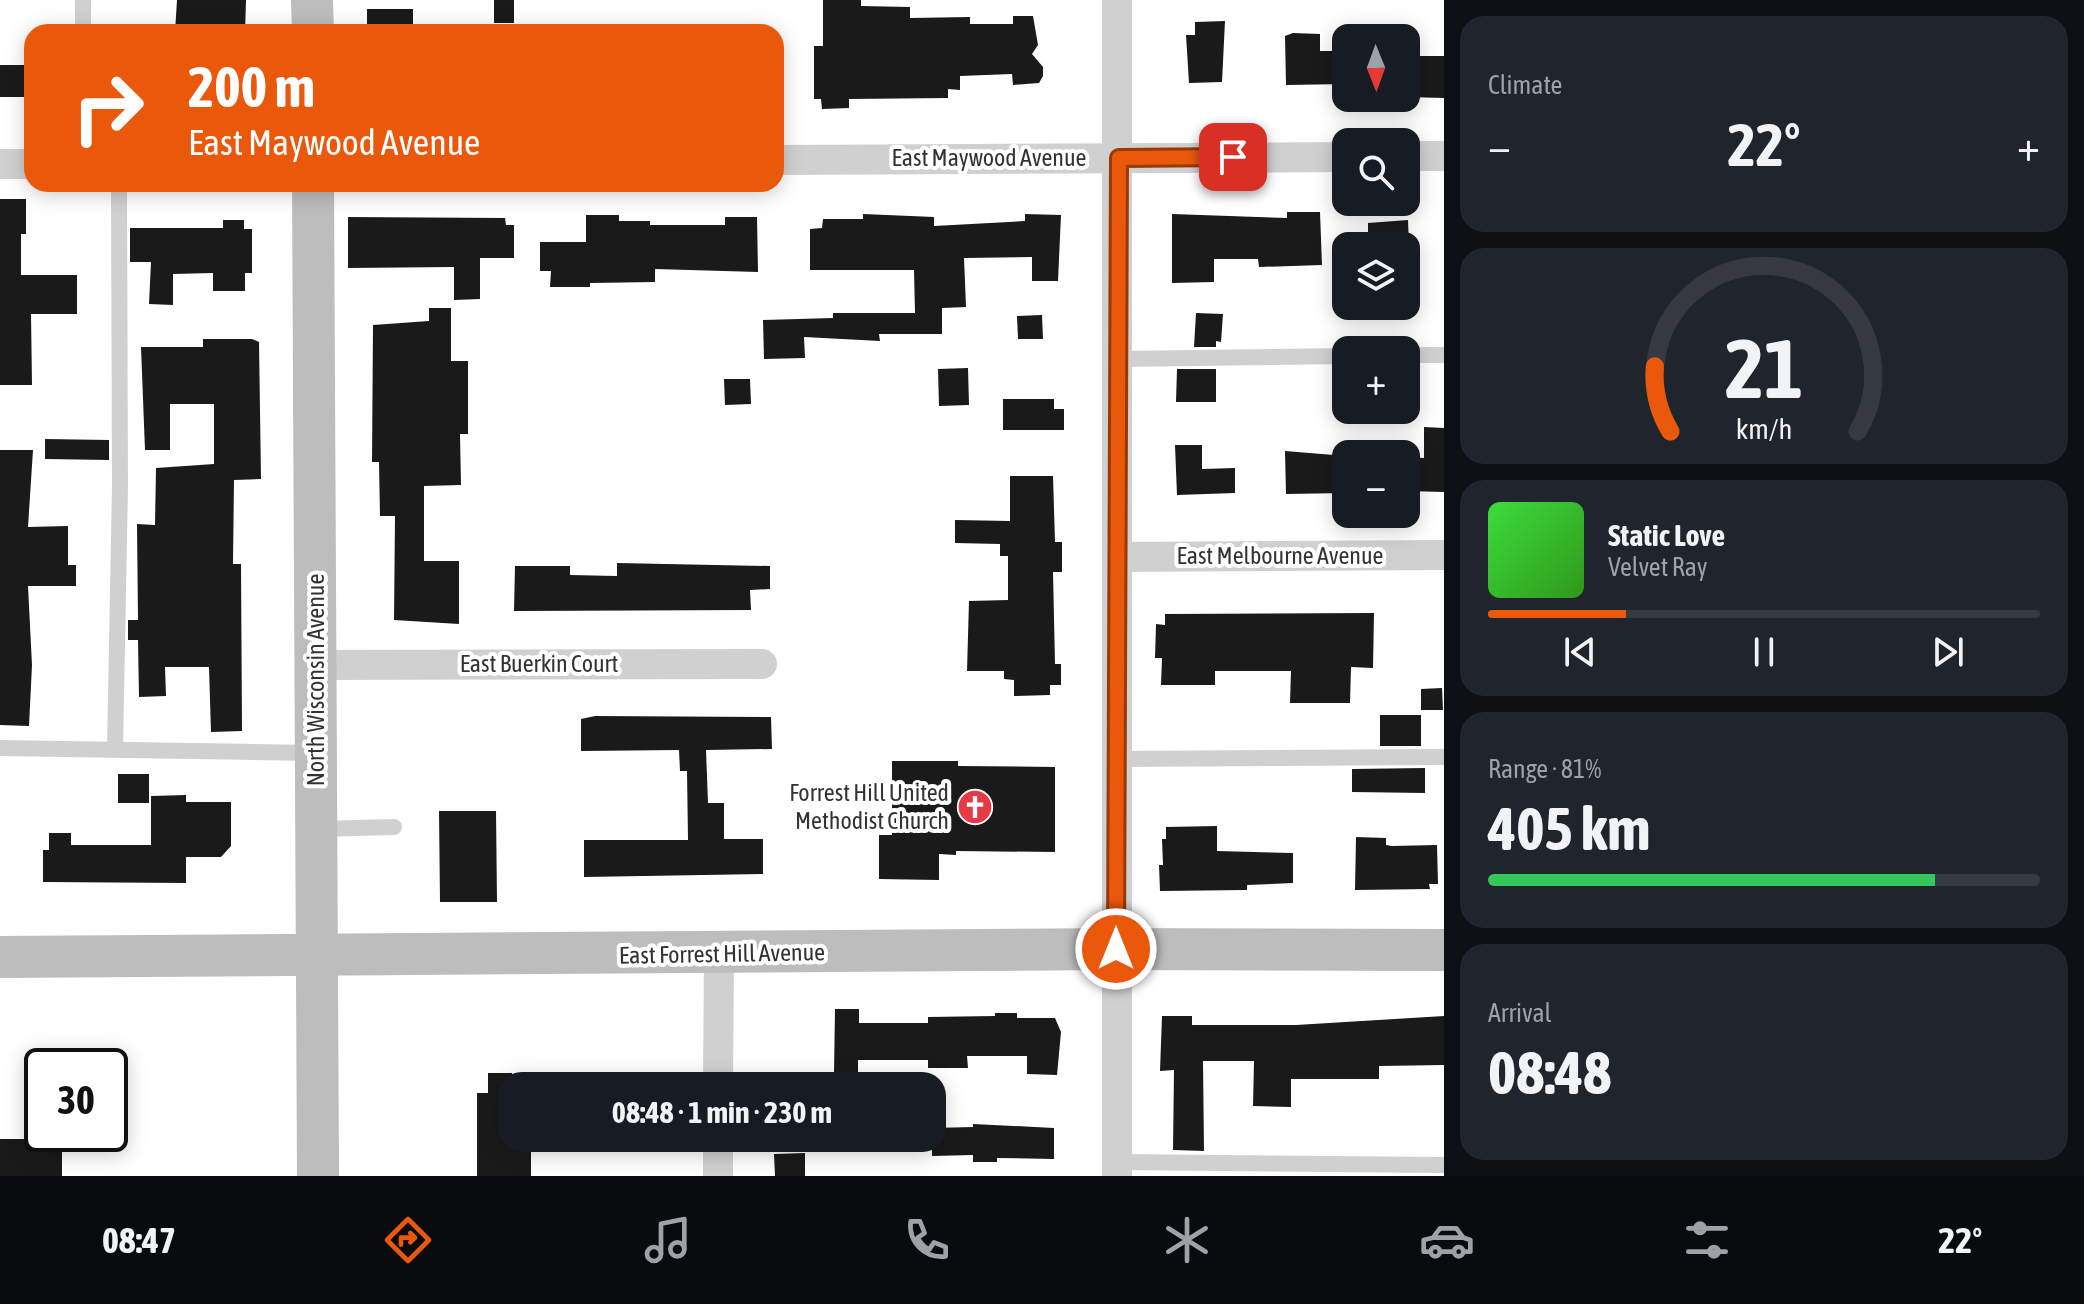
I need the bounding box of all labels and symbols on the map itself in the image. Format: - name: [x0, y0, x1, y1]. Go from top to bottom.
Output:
- north arrow: [1332, 24, 1420, 112]
- pin: [1199, 123, 1267, 191]
- street label: East Maywood Avenue: [892, 144, 1086, 171]
- street label: East Melbourne Avenue: [1177, 542, 1383, 569]
- street label: North Wisconsin Avenue: [302, 574, 329, 786]
- street label: East Buerkin Court: [460, 650, 618, 677]
- place label: Forrest Hill United Methodist Church: [789, 779, 949, 834]
- church icon: Forrest Hill United Methodist Church: [956, 788, 994, 826]
- position arrow: [1074, 907, 1158, 991]
- street label: East Forrest Hill Avenue: [619, 938, 825, 969]
- speed limit sign: 30: [24, 1048, 128, 1152]

